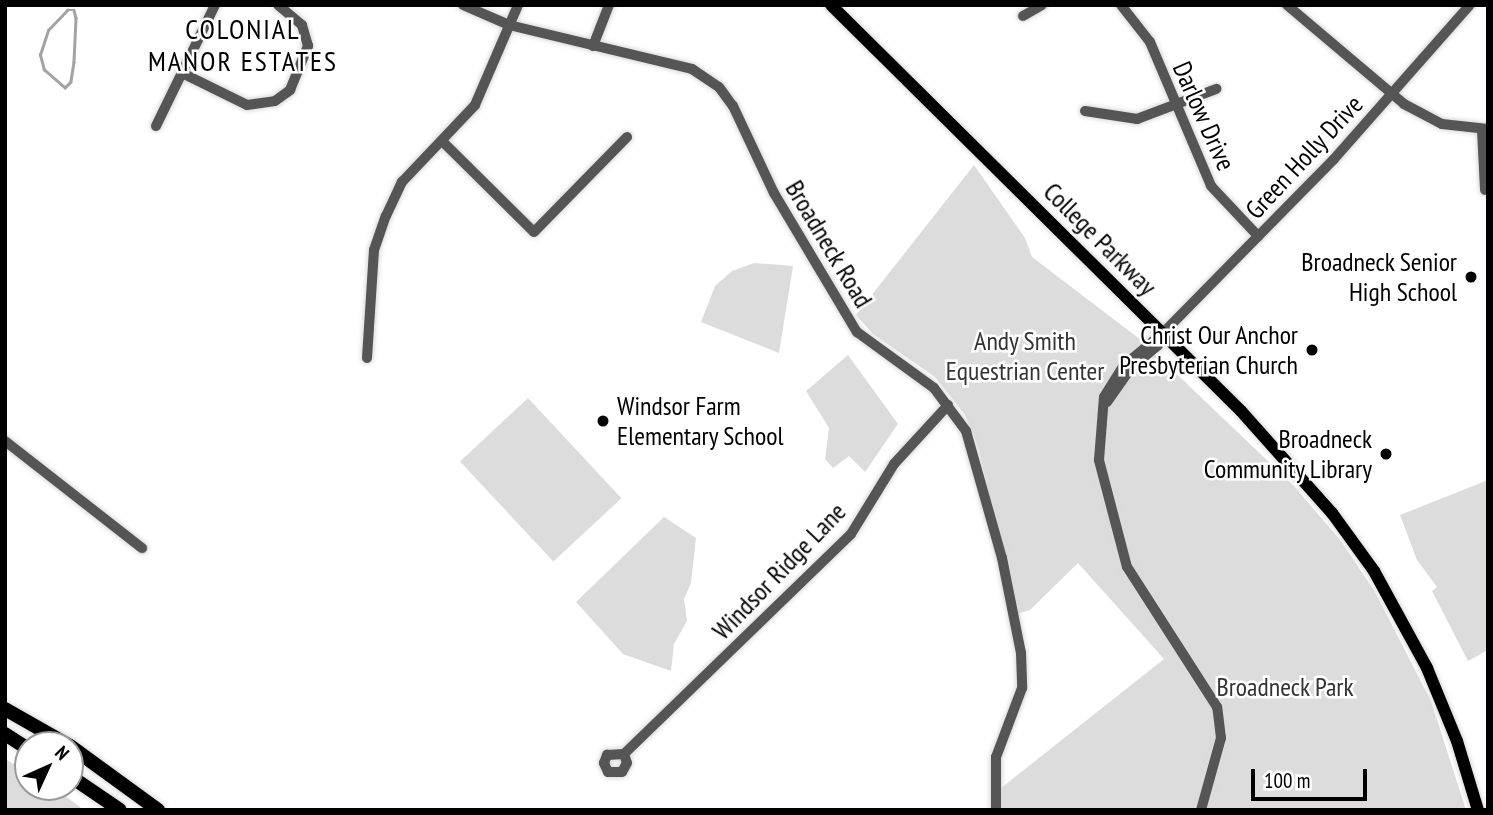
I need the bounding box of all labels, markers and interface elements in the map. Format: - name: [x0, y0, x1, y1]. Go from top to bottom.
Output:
- district label: COLONIAL MANOR ESTATES: [150, 12, 336, 78]
- street label: Darlow Drive: [1166, 57, 1242, 175]
- street label: Green Holly Drive: [1239, 89, 1369, 225]
- street label: Broadneck Road: [779, 174, 879, 314]
- street label: College Parkway: [1037, 176, 1163, 302]
- place label: Broadneck Senior High School: [1301, 246, 1457, 308]
- marker: Broadneck Senior High School: [1463, 269, 1479, 285]
- place label: Christ Our Anchor Presbyterian Church: [1119, 319, 1298, 380]
- park label: Andy Smith Equestrian Center: [946, 325, 1104, 386]
- marker: Christ Our Anchor Presbyterian Church: [1304, 342, 1320, 358]
- place label: Windsor Farm Elementary School: [617, 390, 784, 452]
- marker: Windsor Farm Elementary School: [595, 413, 611, 429]
- place label: Broadneck Community Library: [1203, 423, 1372, 485]
- marker: Broadneck Community Library: [1378, 446, 1394, 462]
- street label: Windsor Ridge Lane: [706, 496, 852, 646]
- park label: Broadneck Park: [1216, 671, 1354, 703]
- north arrow: [14, 731, 84, 801]
- text: N: [50, 740, 75, 765]
- scale bar: [1255, 756, 1370, 800]
- text: 100 m: [1264, 767, 1310, 794]

